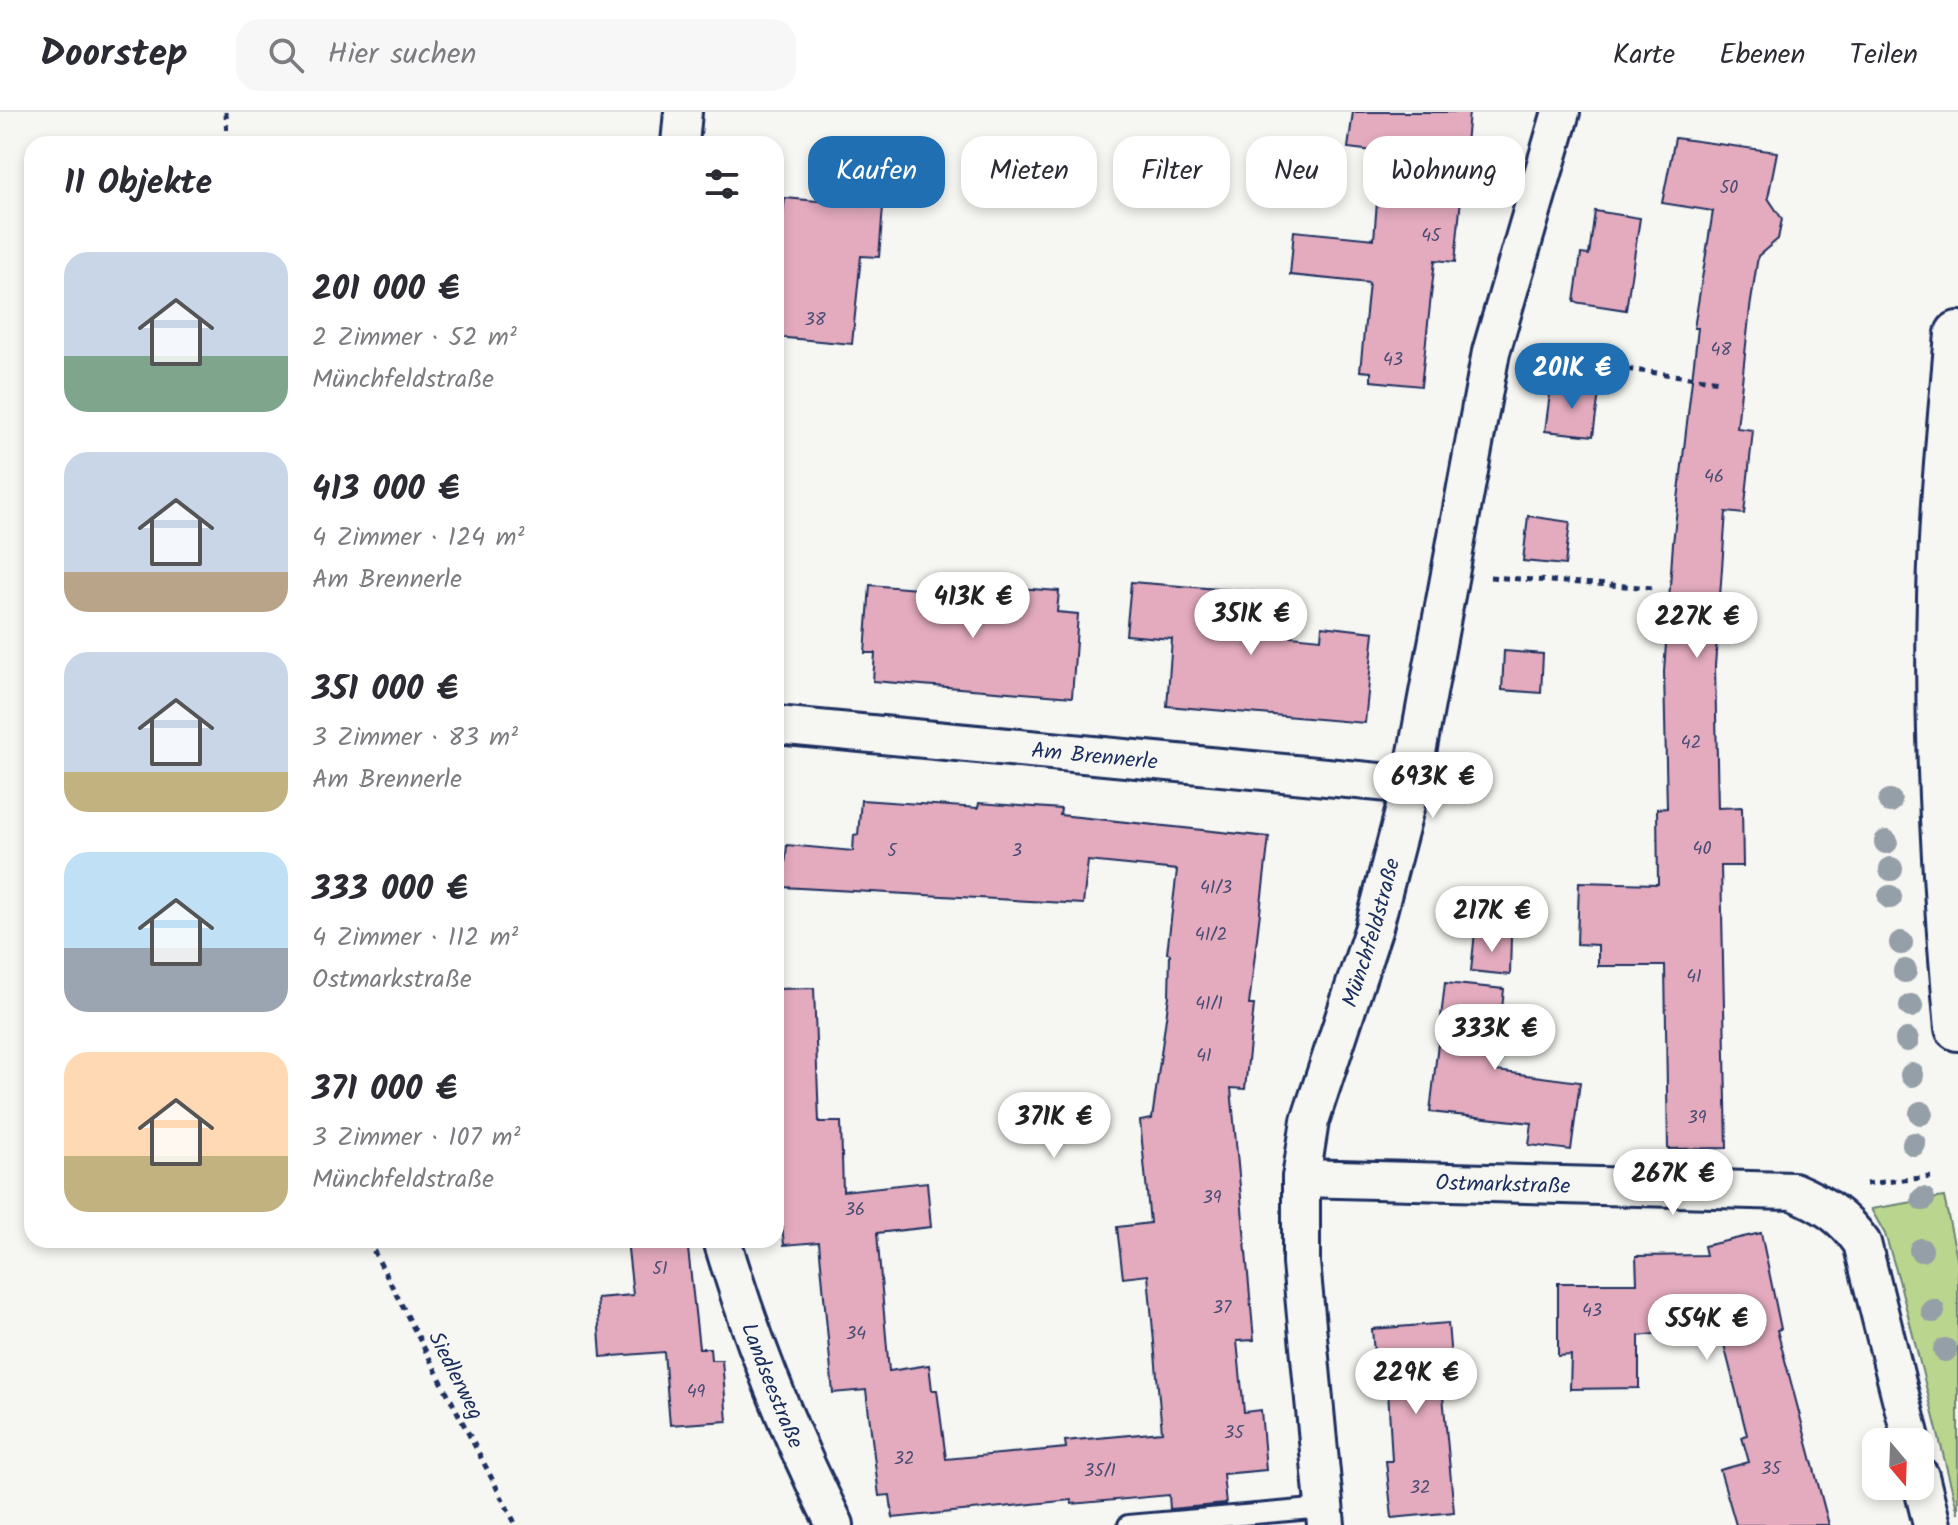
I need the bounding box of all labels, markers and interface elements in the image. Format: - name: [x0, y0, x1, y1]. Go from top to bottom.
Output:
- search box: [236, 19, 796, 91]
- text: Doorstep: [40, 25, 188, 85]
- text: Hier suchen: [328, 31, 476, 79]
- icon: search: [264, 33, 308, 77]
- text: Karte: [1613, 33, 1675, 78]
- text: Ebenen: [1719, 33, 1805, 78]
- text: Teilen: [1849, 33, 1918, 78]
- chip: Kaufen: [808, 136, 945, 208]
- chip: Mieten: [961, 136, 1097, 208]
- chip: Filter: [1113, 136, 1230, 208]
- chip: Neu: [1246, 136, 1347, 208]
- chip: Wohnung: [1363, 136, 1525, 208]
- text: 11 Objekte: [64, 157, 212, 211]
- icon: filters: [700, 162, 744, 206]
- house number: 50: [1720, 174, 1738, 203]
- house number: 45: [1421, 222, 1442, 251]
- text: 201 000 €: [312, 263, 460, 317]
- icon: home: [128, 284, 224, 380]
- house number: 38: [804, 306, 826, 335]
- text: 2 Zimmer · 52 m²: [312, 317, 517, 359]
- house number: 48: [1711, 336, 1732, 365]
- pin: 201K €: [1507, 343, 1637, 411]
- house number: 43: [1383, 346, 1403, 375]
- text: 201K €: [1533, 348, 1611, 390]
- text: Münchfeldstraße: [312, 359, 494, 401]
- text: 413 000 €: [312, 463, 459, 517]
- house number: 46: [1704, 463, 1724, 492]
- icon: home: [128, 484, 224, 580]
- text: 4 Zimmer · 124 m²: [312, 517, 525, 559]
- text: Am Brennerle: [312, 559, 462, 601]
- pin: 413K €: [908, 572, 1038, 640]
- text: 413K €: [934, 577, 1012, 619]
- pin: 351K €: [1186, 589, 1316, 657]
- pin: 227K €: [1632, 592, 1762, 660]
- text: 351K €: [1212, 594, 1290, 636]
- text: 227K €: [1655, 597, 1739, 639]
- text: 351 000 €: [312, 663, 458, 717]
- icon: home: [128, 684, 224, 780]
- text: 3 Zimmer · 83 m²: [312, 717, 518, 759]
- house number: 42: [1681, 729, 1701, 758]
- street label: Am Brennerle: [1030, 734, 1159, 781]
- pin: 693K €: [1368, 752, 1498, 820]
- text: 693K €: [1391, 757, 1475, 799]
- text: Am Brennerle: [312, 759, 462, 801]
- house number: 40: [1693, 835, 1711, 864]
- house number: 5: [887, 837, 898, 866]
- house number: 3: [1012, 837, 1022, 866]
- street label: Münchfeldstraße: [1334, 855, 1411, 1012]
- text: 333 000 €: [312, 863, 468, 917]
- house number: 41/3: [1200, 874, 1232, 903]
- icon: home: [128, 884, 224, 980]
- pin: 217K €: [1427, 886, 1557, 954]
- text: 217K €: [1453, 891, 1531, 933]
- text: 4 Zimmer · 112 m²: [312, 917, 518, 959]
- house number: 41/2: [1195, 921, 1227, 950]
- text: Ostmarkstraße: [312, 959, 472, 1001]
- house number: 41: [1686, 963, 1702, 992]
- house number: 41/1: [1195, 990, 1223, 1019]
- pin: 333K €: [1430, 1004, 1560, 1072]
- text: 333K €: [1453, 1009, 1537, 1051]
- house number: 41: [1196, 1042, 1212, 1071]
- text: 371 000 €: [312, 1063, 457, 1117]
- icon: home: [128, 1084, 224, 1180]
- pin: 371K €: [989, 1092, 1119, 1160]
- text: 371K €: [1016, 1097, 1092, 1139]
- house number: 39: [1687, 1104, 1707, 1133]
- text: 3 Zimmer · 107 m²: [312, 1117, 521, 1159]
- pin: 267K €: [1608, 1149, 1738, 1217]
- text: 267K €: [1631, 1154, 1715, 1196]
- text: Münchfeldstraße: [312, 1159, 494, 1201]
- street label: Ostmarkstraße: [1435, 1167, 1571, 1205]
- house number: 39: [1202, 1184, 1222, 1213]
- house number: 36: [845, 1196, 865, 1225]
- house number: 51: [652, 1255, 668, 1284]
- house number: 37: [1213, 1294, 1232, 1323]
- pin: 554K €: [1642, 1294, 1772, 1362]
- house number: 43: [1582, 1297, 1602, 1326]
- text: 554K €: [1666, 1299, 1748, 1341]
- street label: Landseestraße: [730, 1318, 812, 1455]
- house number: 34: [846, 1320, 866, 1349]
- street label: Siedlerweg: [417, 1326, 492, 1427]
- pin: 229K €: [1351, 1348, 1481, 1416]
- text: 229K €: [1373, 1353, 1459, 1395]
- house number: 49: [687, 1378, 706, 1407]
- house number: 35: [1224, 1419, 1245, 1448]
- north arrow: [1862, 1428, 1934, 1500]
- map controls: [1862, 1428, 1934, 1500]
- house number: 32: [894, 1445, 914, 1474]
- house number: 35: [1761, 1455, 1782, 1484]
- house number: 35/1: [1084, 1457, 1116, 1486]
- house number: 32: [1410, 1474, 1430, 1503]

